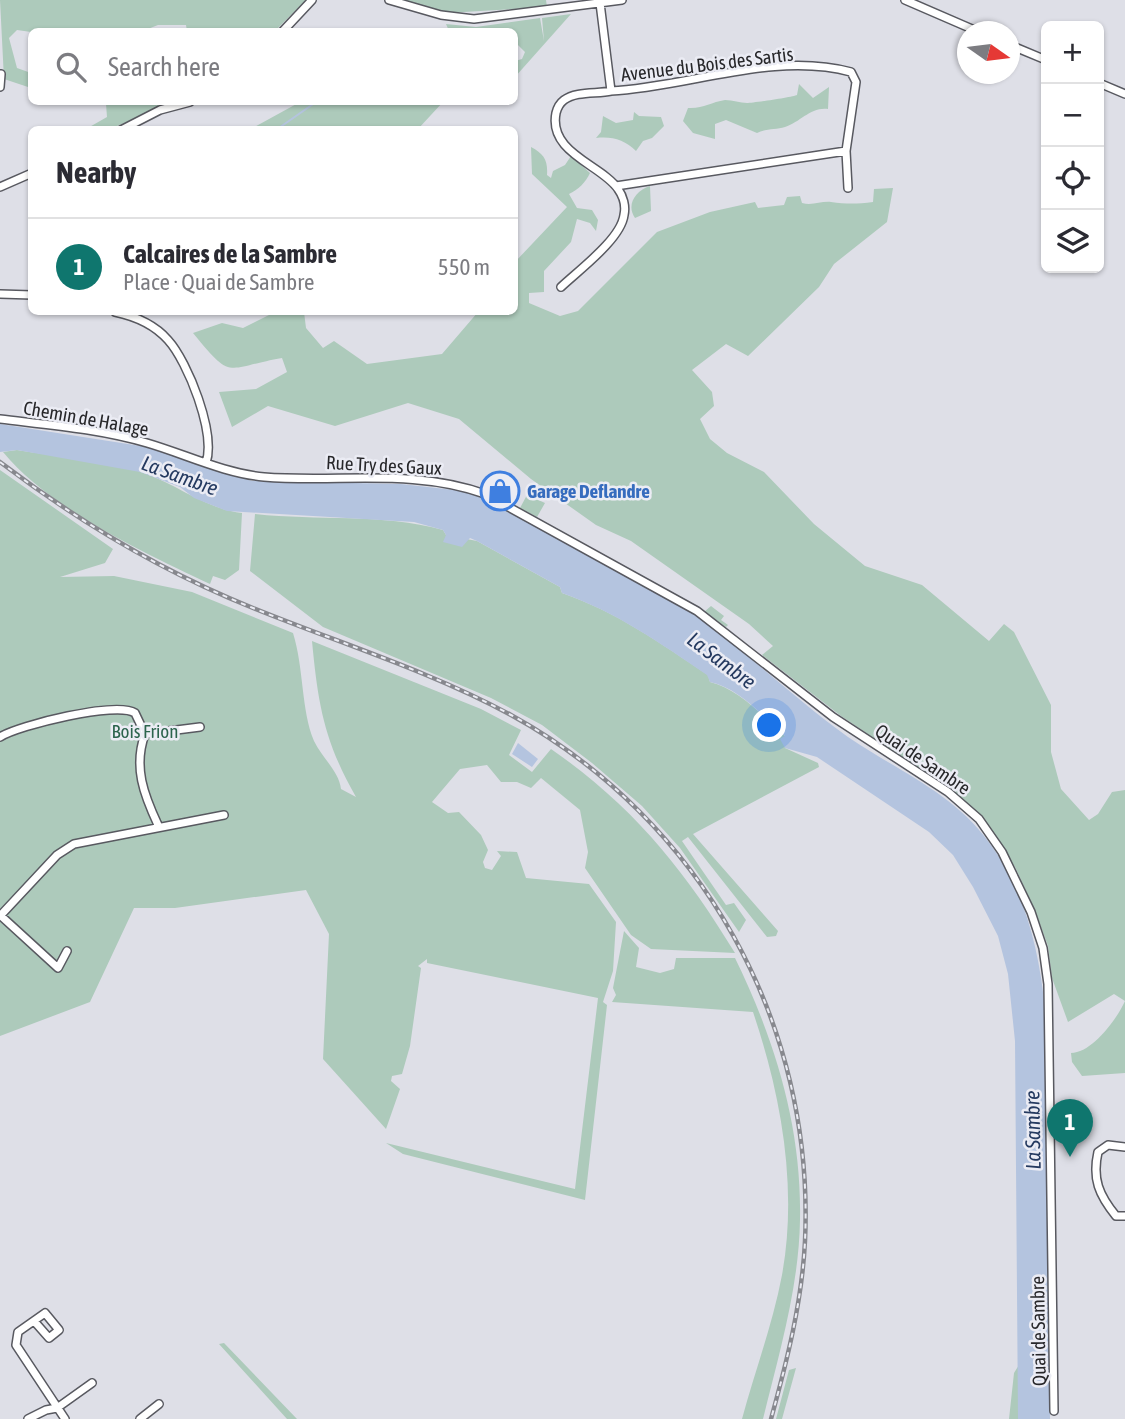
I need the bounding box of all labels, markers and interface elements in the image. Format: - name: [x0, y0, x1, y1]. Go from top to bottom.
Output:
- north arrow: [957, 21, 1020, 84]
- map controls: [1041, 21, 1104, 273]
- button: +: [1041, 21, 1104, 84]
- search box: [28, 28, 518, 105]
- street label: Avenue du Bois des Sartis: [620, 42, 795, 85]
- icon: search: [52, 48, 90, 86]
- text: Search here: [108, 52, 220, 82]
- button: −: [1041, 84, 1104, 147]
- button: locate: [1041, 147, 1104, 210]
- text: Nearby: [56, 155, 136, 189]
- button: layers: [1041, 210, 1104, 273]
- text: Calcaires de la Sambre: [123, 239, 337, 269]
- text: 1: [74, 254, 84, 280]
- text: 550 m: [438, 254, 490, 280]
- text: Place · Quai de Sambre: [123, 269, 314, 295]
- street label: Chemin de Halage: [22, 396, 150, 440]
- water label: La Sambre: [139, 450, 221, 500]
- street label: Rue Try des Gaux: [326, 451, 443, 479]
- shop icon: Garage Deflandre: [479, 470, 521, 512]
- place label: Garage Deflandre: [527, 480, 650, 502]
- water label: La Sambre: [683, 626, 761, 694]
- your location: [752, 708, 786, 742]
- street label: Quai de Sambre: [871, 719, 975, 799]
- park label: Bois Frion: [111, 720, 179, 742]
- water label: La Sambre: [1019, 1090, 1045, 1170]
- pin: 1: [1047, 1099, 1093, 1157]
- street label: Quai de Sambre: [1026, 1276, 1050, 1386]

